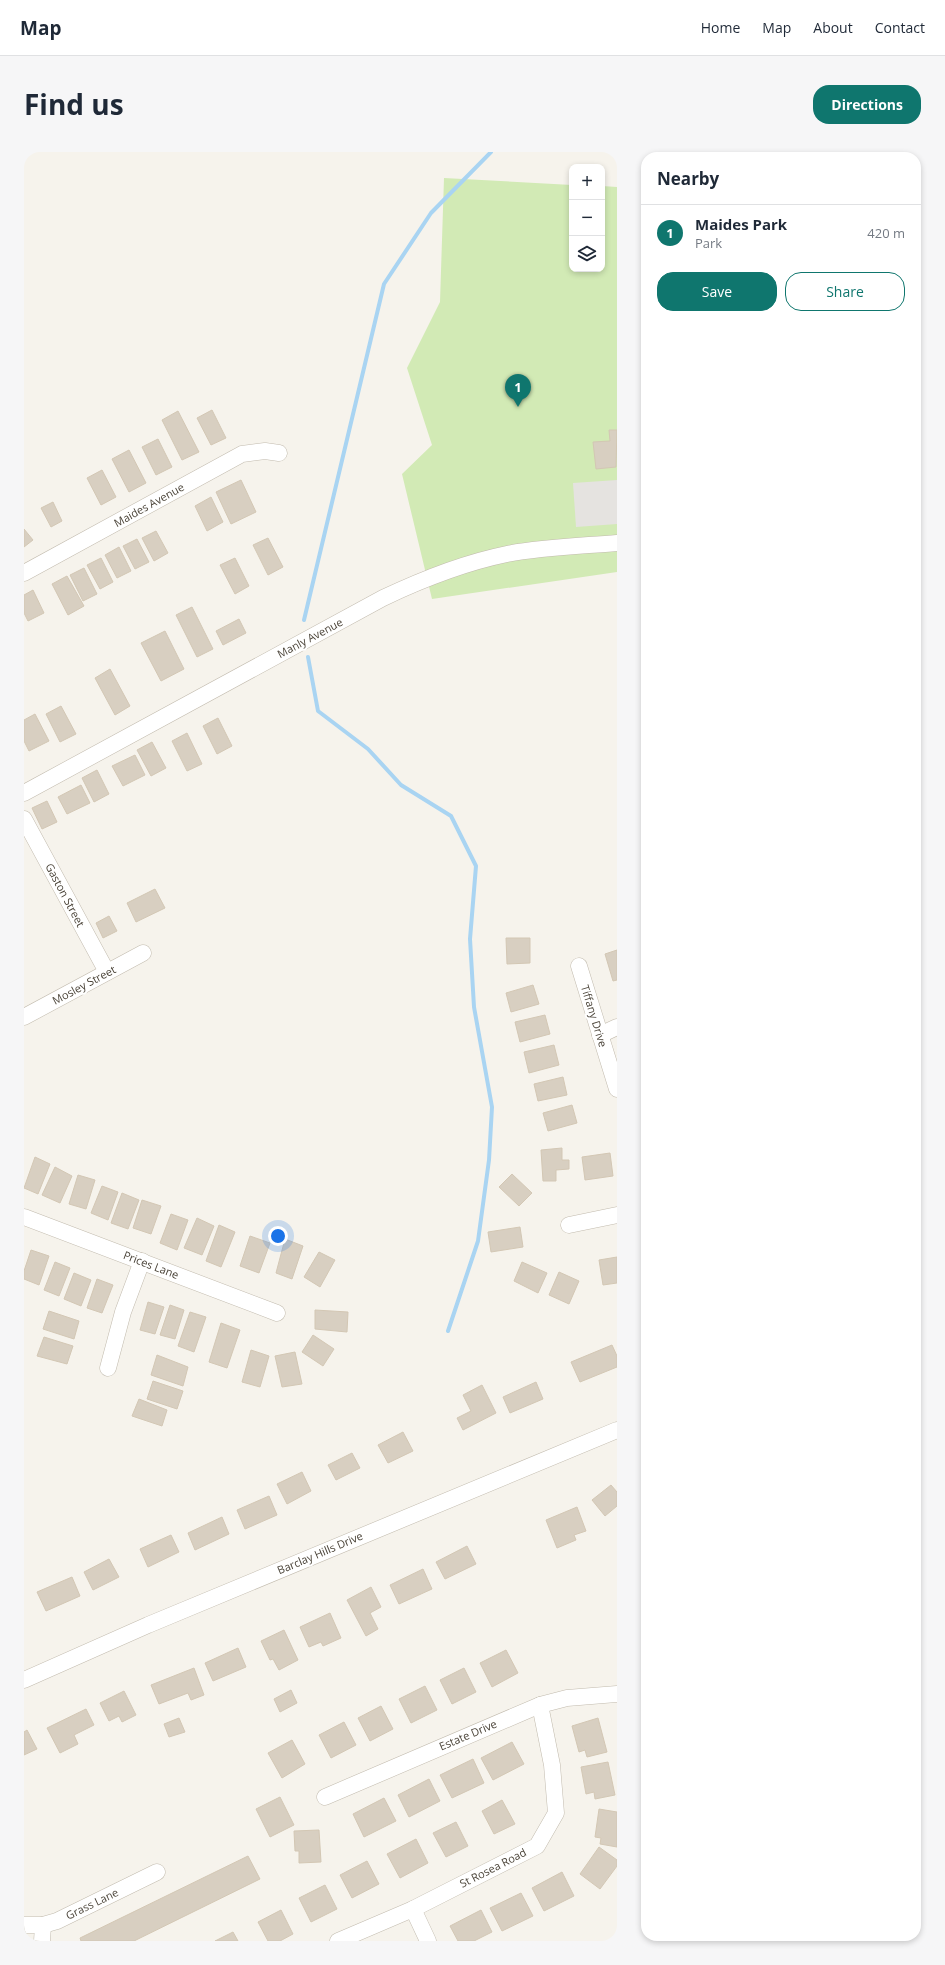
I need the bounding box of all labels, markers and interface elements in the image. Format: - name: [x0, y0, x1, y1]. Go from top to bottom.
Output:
- text: Map: [20, 15, 61, 41]
- text: Home: [701, 18, 740, 37]
- text: Map: [762, 18, 791, 37]
- text: About: [813, 18, 853, 37]
- text: Contact: [875, 18, 925, 37]
- text: Find us: [24, 85, 124, 123]
- button: Directions: [813, 85, 921, 124]
- map controls: [569, 164, 605, 272]
- button: +: [569, 164, 605, 200]
- text: Nearby: [657, 167, 719, 190]
- button: −: [569, 200, 605, 236]
- text: Maides Park: [695, 214, 787, 234]
- text: 1: [666, 224, 674, 242]
- text: 420 m: [867, 224, 905, 242]
- text: Park: [695, 234, 722, 252]
- button: layers: [569, 236, 605, 272]
- button: Save: [657, 272, 777, 311]
- button: Share: [785, 272, 905, 311]
- pin: 1: [505, 374, 531, 407]
- street label: Maides Avenue: [111, 479, 187, 530]
- street label: Manly Avenue: [274, 614, 345, 661]
- street label: Gaston Street: [42, 860, 89, 929]
- street label: Mosley Street: [49, 962, 118, 1008]
- street label: Tiffany Drive: [578, 983, 611, 1049]
- your location: [268, 1226, 288, 1246]
- street label: Prices Lane: [121, 1247, 181, 1282]
- street label: Barclay Hills Drive: [275, 1528, 365, 1577]
- street label: Estate Drive: [437, 1716, 499, 1753]
- street label: St Rosea Road: [457, 1844, 529, 1891]
- street label: Grass Lane: [63, 1884, 121, 1923]

